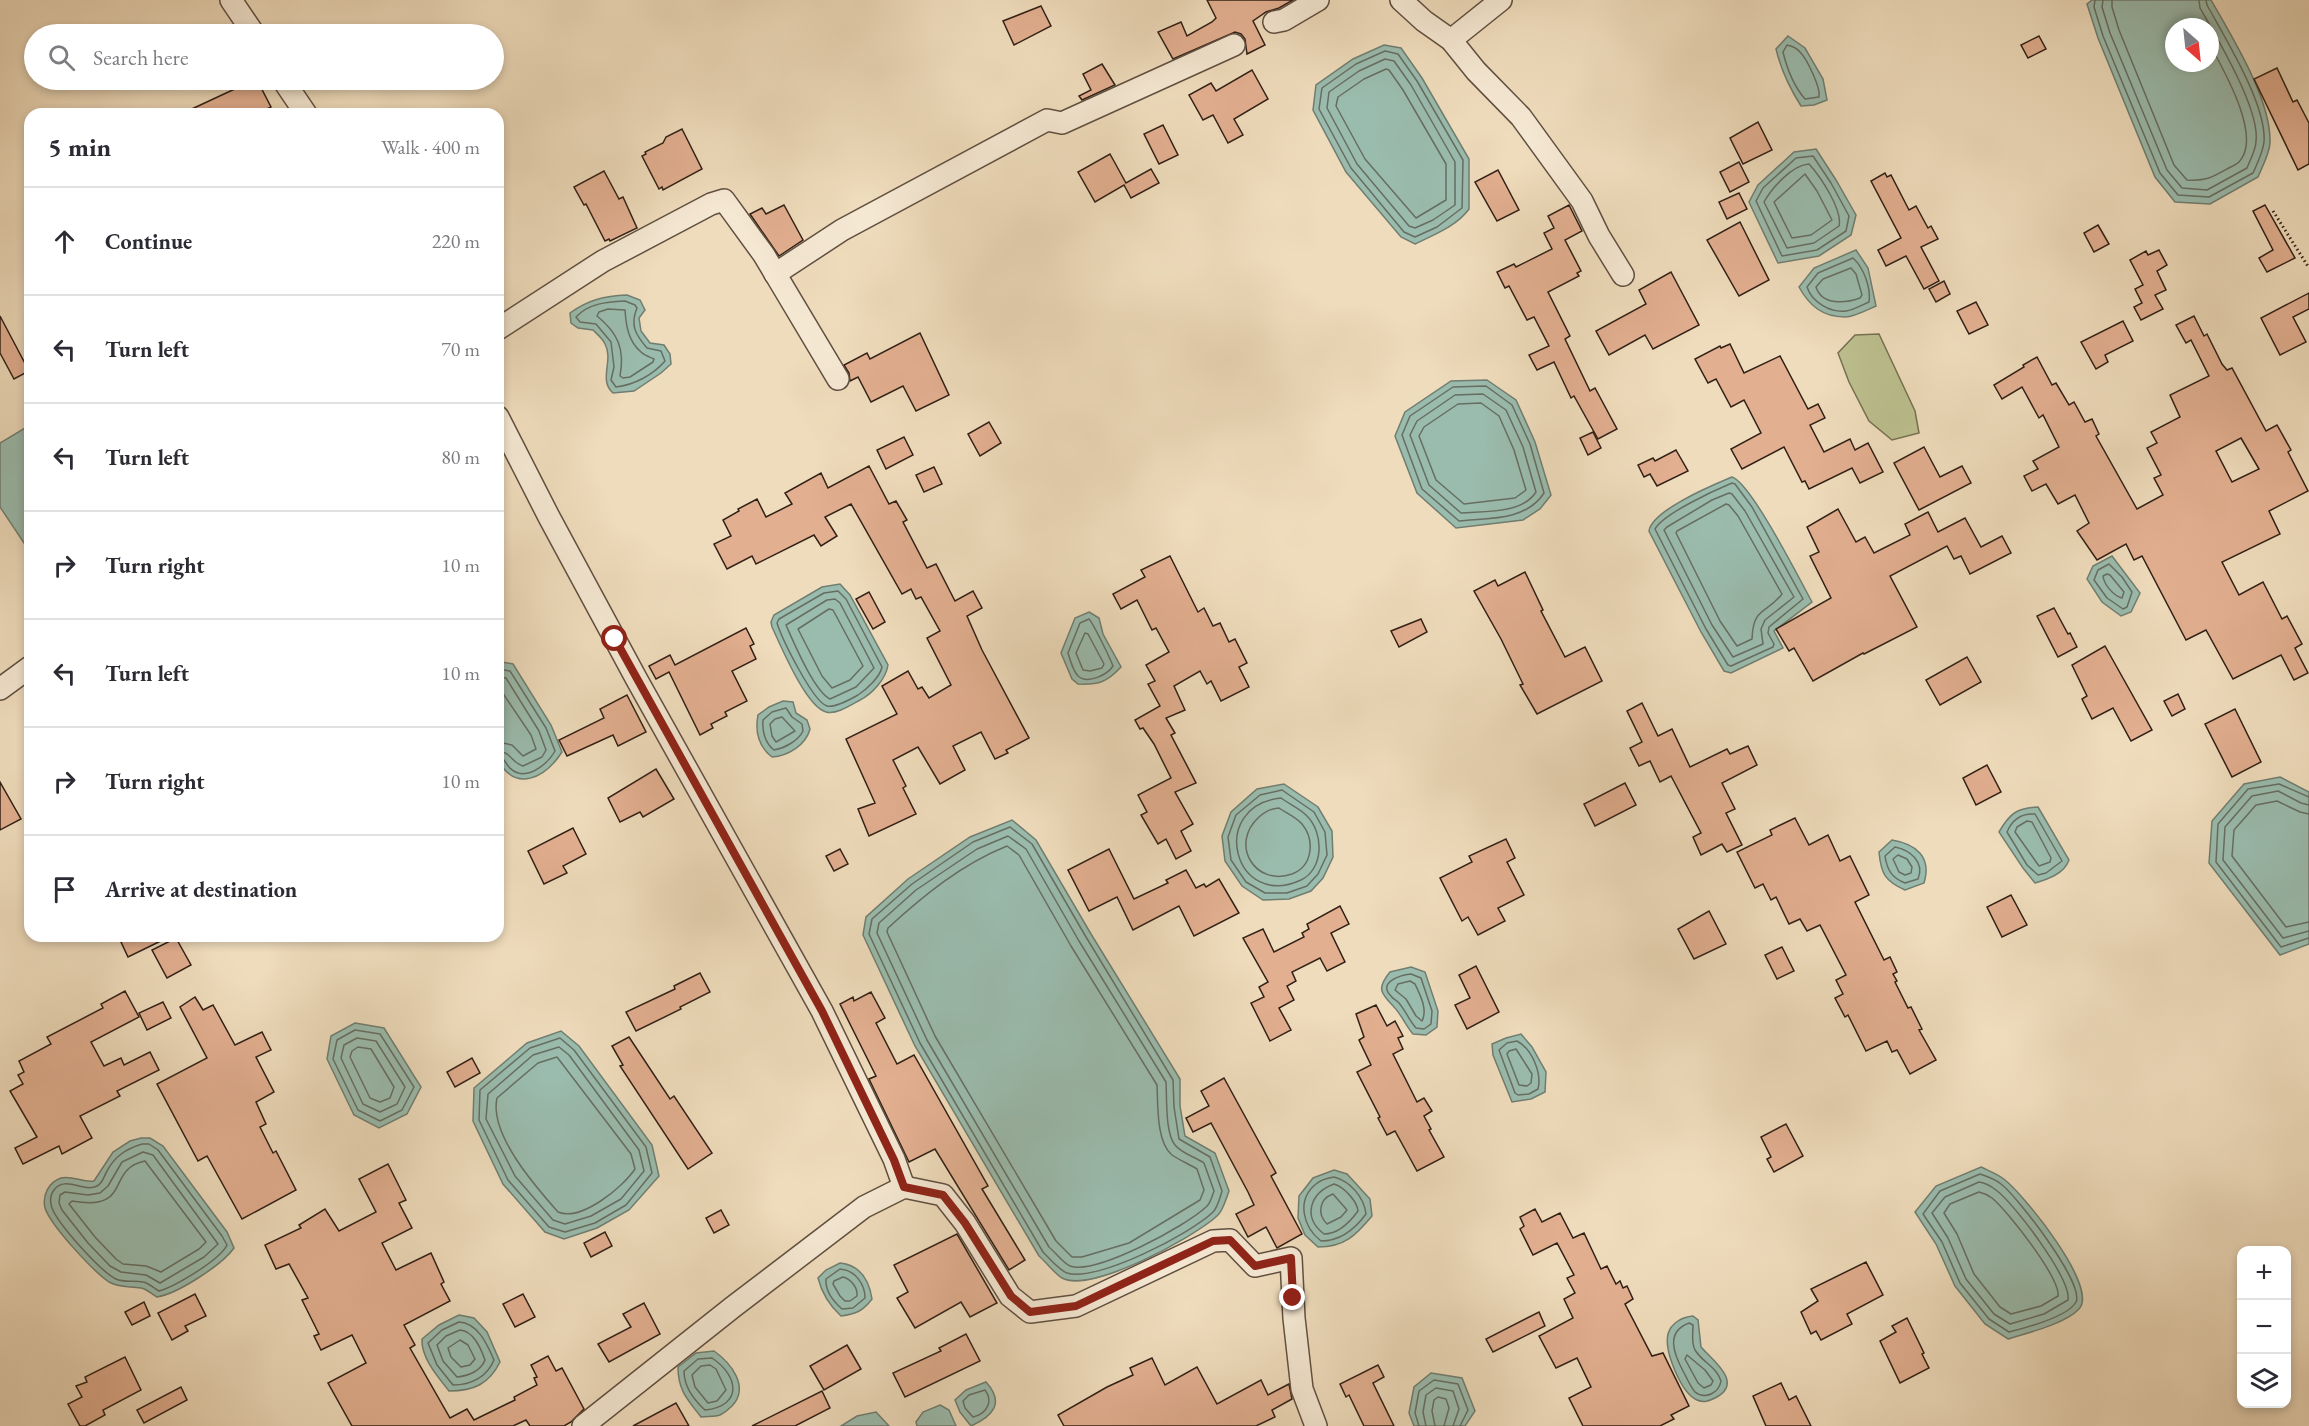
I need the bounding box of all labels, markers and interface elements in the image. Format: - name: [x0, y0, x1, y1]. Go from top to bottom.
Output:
- north arrow: [2165, 18, 2219, 72]
- search box: [24, 24, 504, 90]
- icon: search: [45, 41, 78, 74]
- text: Search here: [93, 43, 188, 72]
- text: 5 min: [48, 130, 111, 164]
- text: Walk · 400 m: [381, 134, 480, 160]
- icon: ahead: [48, 225, 81, 258]
- text: Continue: [105, 227, 192, 256]
- text: 220 m: [432, 228, 480, 254]
- icon: left: [48, 333, 81, 366]
- text: Turn left: [105, 335, 189, 364]
- text: 70 m: [441, 336, 480, 362]
- icon: left: [48, 441, 81, 474]
- text: Turn left: [105, 443, 189, 472]
- text: 80 m: [441, 444, 480, 470]
- icon: right: [48, 549, 81, 582]
- text: Turn right: [105, 551, 204, 580]
- text: 10 m: [441, 552, 480, 578]
- route start: [601, 625, 627, 651]
- icon: left: [48, 657, 81, 690]
- text: Turn left: [105, 659, 189, 688]
- text: 10 m: [441, 660, 480, 686]
- icon: right: [48, 765, 81, 798]
- text: Turn right: [105, 767, 204, 796]
- text: 10 m: [441, 768, 480, 794]
- icon: arrive: [48, 873, 81, 906]
- text: Arrive at destination: [105, 875, 297, 904]
- map controls: [2237, 1246, 2291, 1408]
- button: +: [2237, 1246, 2291, 1300]
- route end: [1279, 1284, 1305, 1310]
- button: −: [2237, 1300, 2291, 1354]
- button: layers: [2237, 1354, 2291, 1408]

